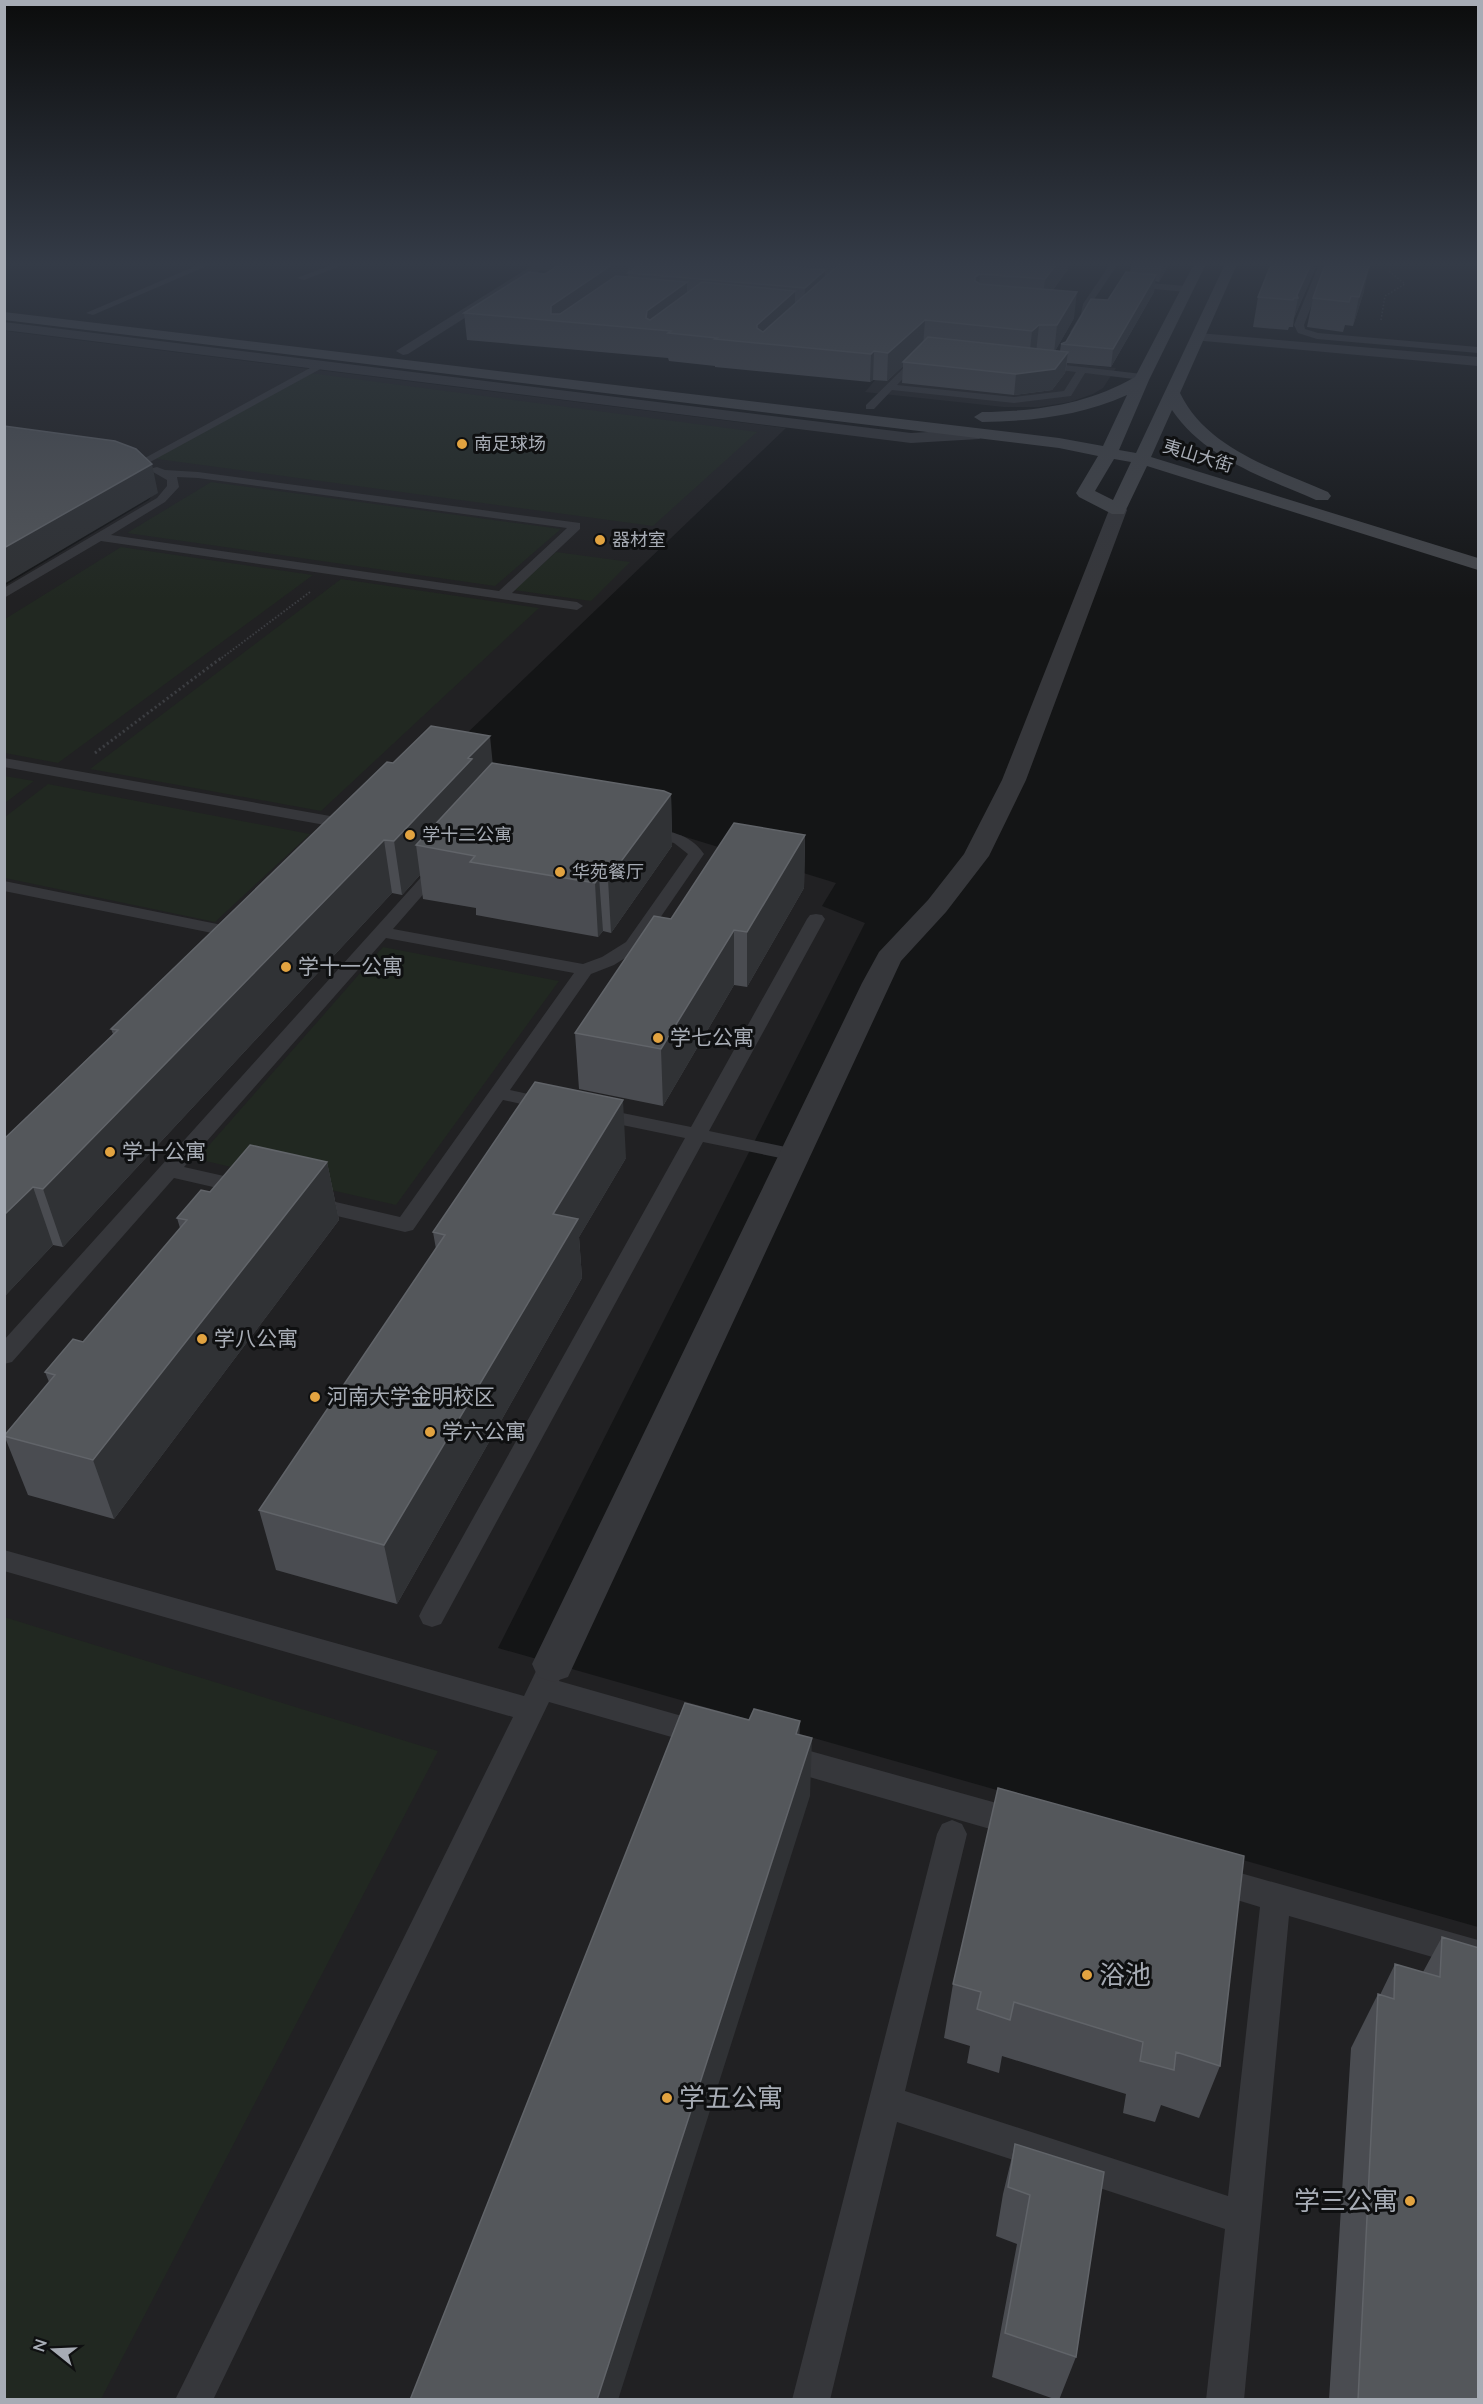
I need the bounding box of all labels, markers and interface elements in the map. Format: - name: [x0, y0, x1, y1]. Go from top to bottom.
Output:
- place label: 南足球场: [474, 432, 546, 454]
- street label: 夷山大街: [1161, 434, 1236, 476]
- marker: 南足球场: [455, 437, 469, 451]
- place label: 器材室: [612, 528, 666, 550]
- marker: 器材室: [593, 533, 607, 547]
- place label: 学十二公寓: [422, 823, 512, 845]
- marker: 学十二公寓: [403, 828, 417, 842]
- place label: 华苑餐厅: [572, 860, 644, 882]
- marker: 华苑餐厅: [553, 865, 567, 879]
- place label: 学十一公寓: [298, 953, 403, 978]
- marker: 学十一公寓: [279, 960, 293, 974]
- place label: 学七公寓: [670, 1024, 754, 1049]
- marker: 学七公寓: [651, 1031, 665, 1045]
- place label: 学十公寓: [122, 1138, 206, 1163]
- marker: 学十公寓: [103, 1145, 117, 1159]
- place label: 学八公寓: [214, 1325, 298, 1350]
- marker: 学八公寓: [195, 1332, 209, 1346]
- place label: 河南大学金明校区: [327, 1383, 495, 1408]
- marker: 河南大学金明校区: [308, 1390, 322, 1404]
- place label: 学六公寓: [442, 1418, 526, 1443]
- marker: 学六公寓: [423, 1425, 437, 1439]
- place label: 浴池: [1099, 1958, 1151, 1990]
- marker: 浴池: [1080, 1968, 1094, 1982]
- place label: 学五公寓: [679, 2081, 783, 2113]
- marker: 学五公寓: [660, 2091, 674, 2105]
- place label: 学三公寓: [1294, 2184, 1398, 2216]
- marker: 学三公寓: [1403, 2194, 1417, 2208]
- north arrow: [24, 2320, 84, 2380]
- text: N: [28, 2336, 50, 2354]

